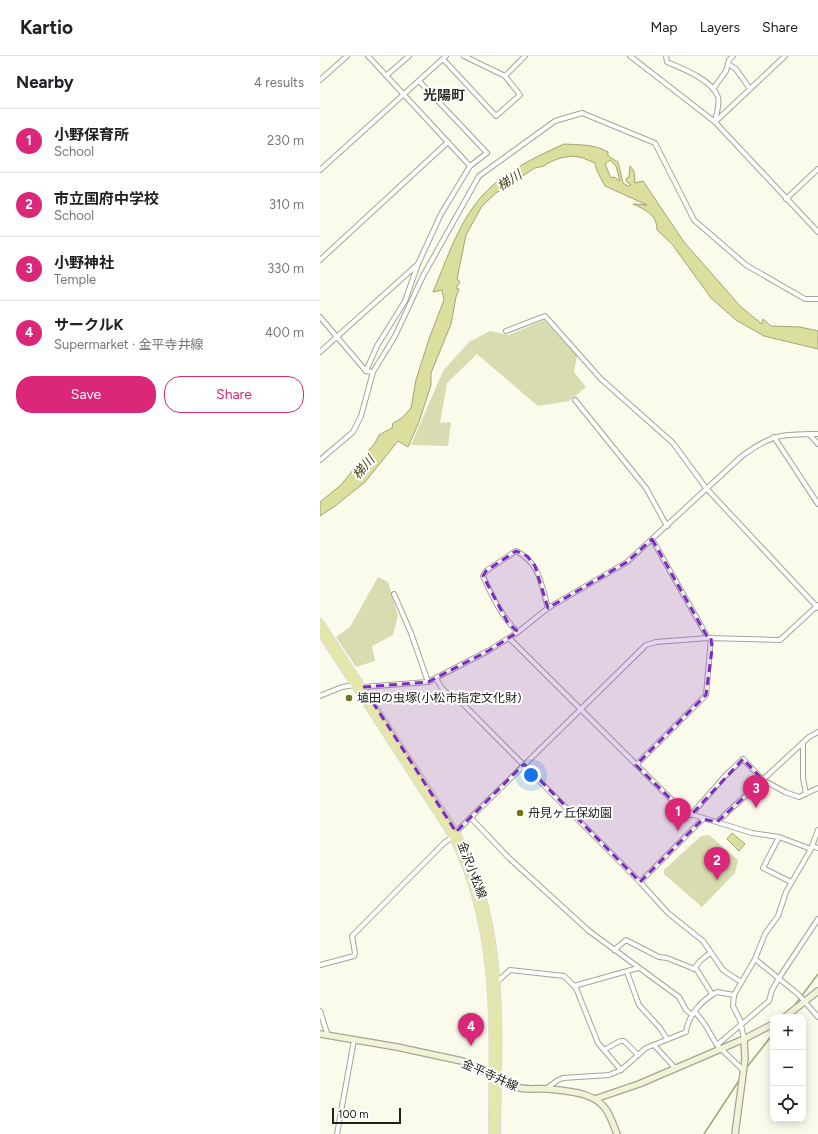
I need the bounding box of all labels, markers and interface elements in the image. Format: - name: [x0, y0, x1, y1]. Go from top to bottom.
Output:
- text: Kartio: [20, 16, 73, 39]
- text: Map: [650, 19, 678, 36]
- text: Layers: [700, 19, 740, 36]
- text: Share: [762, 19, 798, 36]
- text: Nearby: [16, 72, 74, 92]
- text: 4 results: [254, 75, 304, 90]
- district label: 光陽町: [423, 87, 465, 104]
- text: 小野保育所: [54, 126, 129, 144]
- text: 1: [26, 133, 32, 148]
- text: 230 m: [267, 133, 304, 148]
- text: School: [54, 144, 94, 159]
- water label: 梯川: [494, 166, 526, 194]
- text: 市立国府中学校: [54, 190, 159, 208]
- text: 2: [25, 197, 33, 212]
- text: 310 m: [269, 197, 304, 212]
- text: School: [54, 208, 94, 223]
- text: 小野神社: [54, 254, 114, 272]
- text: 3: [25, 261, 33, 276]
- text: 330 m: [267, 261, 304, 276]
- text: Temple: [54, 272, 96, 287]
- text: サークルK: [54, 316, 124, 334]
- text: 4: [25, 325, 33, 340]
- text: 400 m: [265, 325, 304, 340]
- text: Supermarket · 金平寺井線: [54, 337, 203, 352]
- button: Save: [16, 376, 156, 413]
- button: Share: [164, 376, 304, 413]
- water label: 梯川: [349, 451, 379, 482]
- place label: 埴田の虫塚(小松市指定文化財): [357, 691, 521, 705]
- marker: 埴田の虫塚(小松市指定文化財): [344, 693, 354, 703]
- your location: [521, 765, 541, 785]
- pin: 3: [743, 775, 769, 808]
- pin: 1: [665, 798, 691, 831]
- place label: 舟見ヶ丘保幼園: [528, 806, 612, 820]
- marker: 舟見ヶ丘保幼園: [515, 808, 525, 818]
- street label: 金沢小松線: [455, 839, 489, 901]
- pin: 2: [704, 847, 730, 880]
- pin: 4: [458, 1013, 484, 1046]
- map controls: [770, 1014, 806, 1122]
- button: +: [770, 1014, 806, 1050]
- button: −: [770, 1050, 806, 1086]
- street label: 金平寺井線: [460, 1056, 520, 1094]
- button: locate: [770, 1086, 806, 1122]
- scale bar: [332, 1106, 401, 1125]
- text: 100 m: [338, 1108, 369, 1121]

